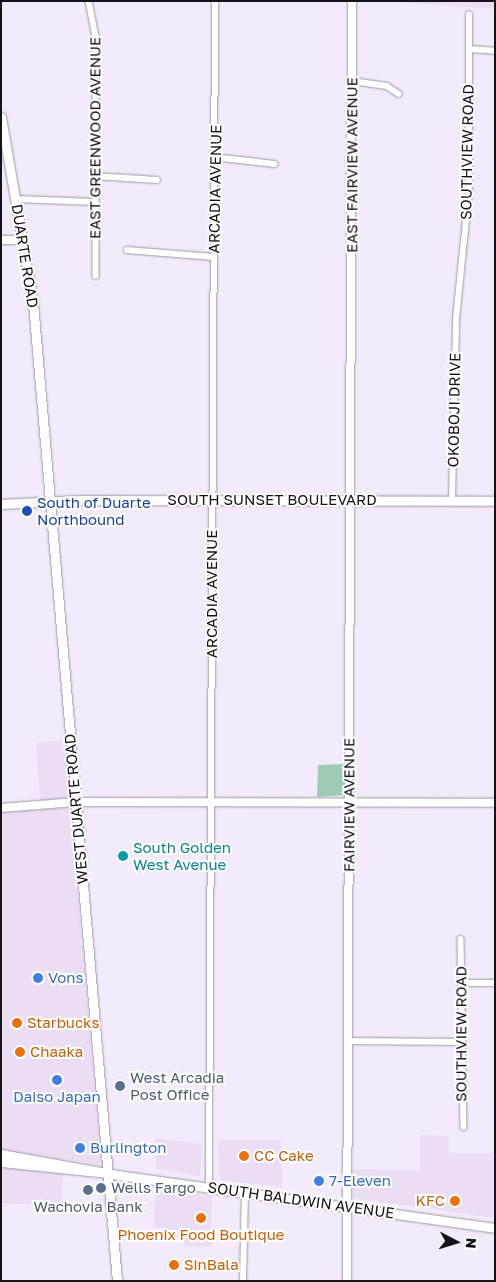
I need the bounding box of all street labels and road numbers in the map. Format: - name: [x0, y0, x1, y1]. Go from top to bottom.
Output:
- street label: EAST GREENWOOD AVENUE: [86, 37, 104, 239]
- street label: EAST FAIRVIEW AVENUE: [343, 77, 361, 253]
- street label: SOUTHVIEW ROAD: [457, 84, 477, 220]
- street label: ARCADIA AVENUE: [205, 125, 225, 253]
- street label: DUARTE ROAD: [8, 203, 42, 309]
- street label: OKOBOJI DRIVE: [444, 352, 464, 468]
- street label: SOUTH SUNSET BOULEVARD: [167, 491, 377, 509]
- street label: ARCADIA AVENUE: [203, 530, 221, 658]
- street label: WEST DUARTE ROAD: [60, 733, 92, 885]
- street label: FAIRVIEW AVENUE: [340, 738, 358, 872]
- street label: SOUTHVIEW ROAD: [452, 966, 470, 1102]
- street label: SOUTH BALDWIN AVENUE: [206, 1178, 396, 1222]

